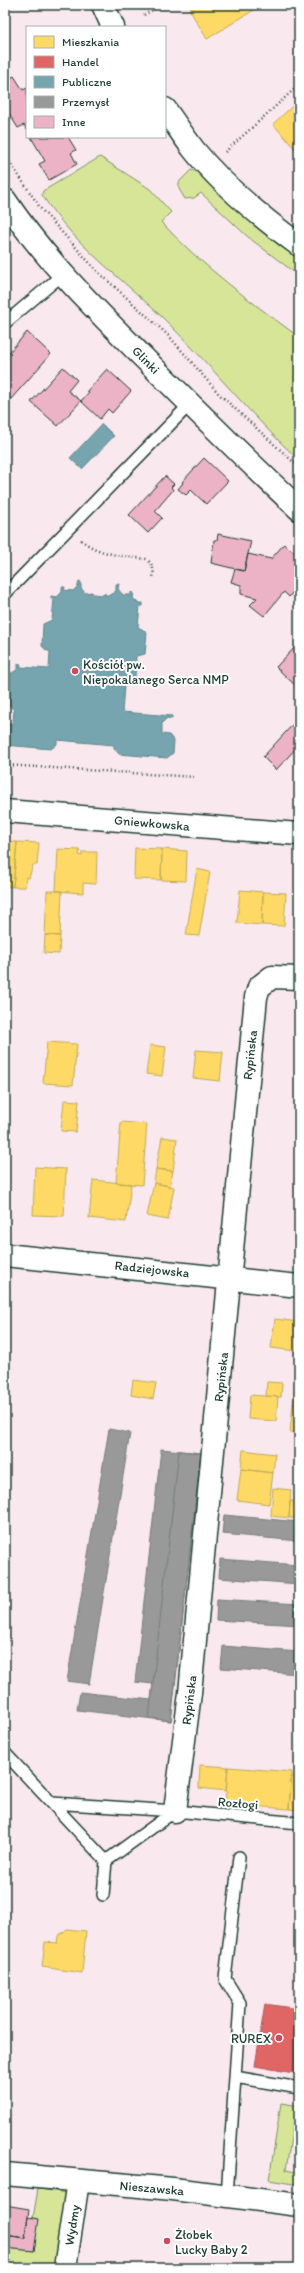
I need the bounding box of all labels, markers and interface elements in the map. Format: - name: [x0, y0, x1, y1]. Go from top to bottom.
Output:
- legend: [26, 26, 166, 138]
- text: Mieszkania: [62, 35, 119, 49]
- text: Handel: [62, 55, 99, 69]
- text: Publiczne: [62, 75, 112, 89]
- text: Przemysł: [62, 95, 110, 109]
- text: Inne: [62, 115, 86, 129]
- street label: Glinki: [129, 343, 163, 377]
- place label: Kościół pw. Niepokalanego Serca NMP: [83, 657, 229, 687]
- marker: Kościół pw. Niepokalanego Serca NMP: [70, 666, 80, 676]
- street label: Gniewkowska: [113, 812, 191, 834]
- street label: Rypińska: [240, 1029, 260, 1081]
- street label: Radziejowska: [114, 1258, 191, 1280]
- street label: Rypińska: [211, 1351, 231, 1403]
- street label: Rypińska: [179, 1674, 200, 1726]
- street label: Rozłogi: [217, 1794, 259, 1812]
- place label: RUREX: [231, 2031, 272, 2046]
- marker: RUREX: [274, 2033, 284, 2043]
- street label: Nieszawska: [119, 2178, 185, 2198]
- street label: Wydmy: [61, 2204, 83, 2246]
- place label: Żłobek Lucky Baby 2: [175, 2227, 248, 2257]
- marker: Żłobek Lucky Baby 2: [162, 2236, 172, 2246]

